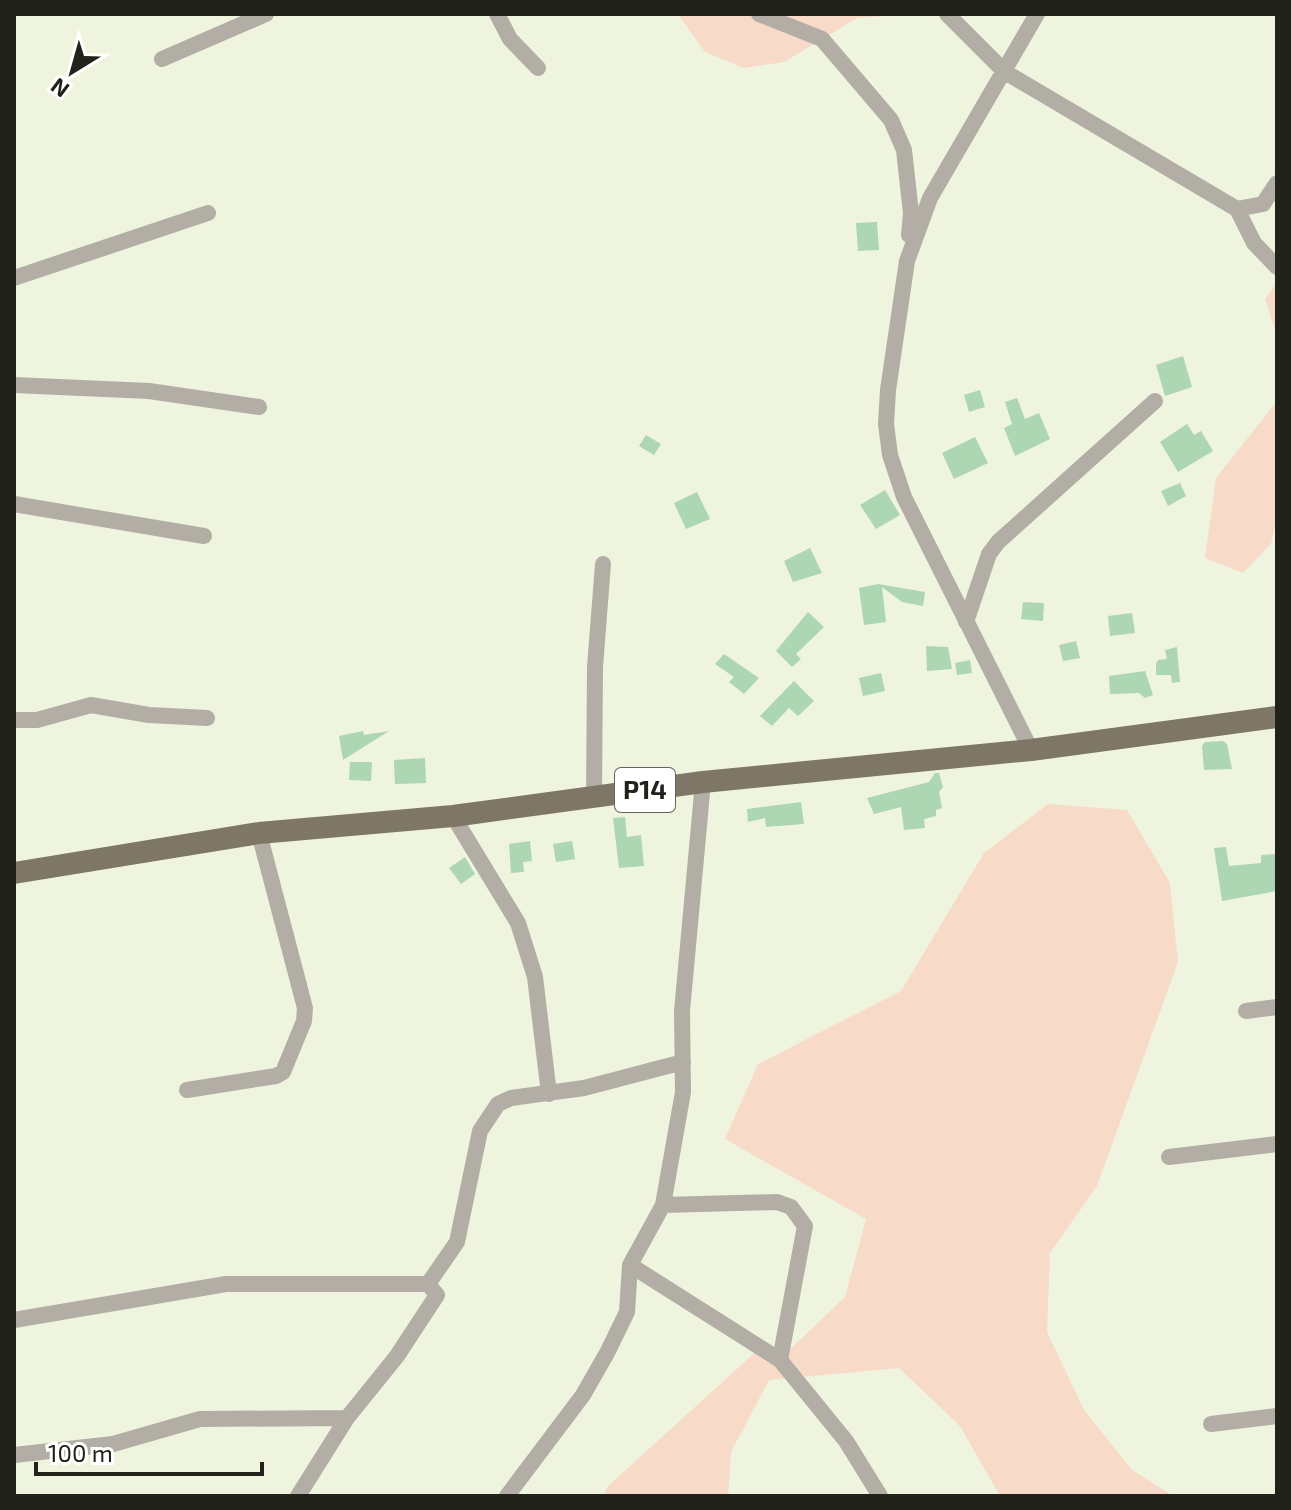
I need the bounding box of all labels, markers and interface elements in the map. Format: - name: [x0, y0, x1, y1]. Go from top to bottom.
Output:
- north arrow: [32, 32, 112, 112]
- text: N: [45, 74, 74, 104]
- road number: P14: [615, 768, 675, 812]
- scale bar: [36, 1426, 262, 1476]
- text: 100 m: [48, 1438, 113, 1467]

